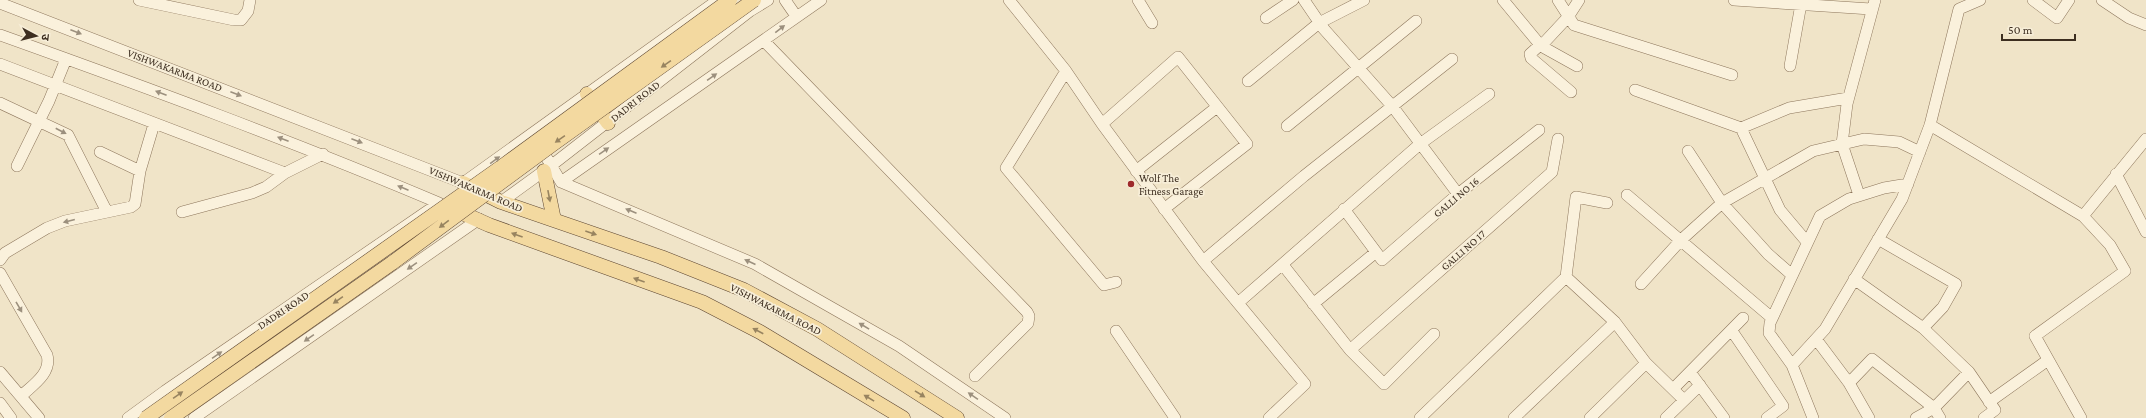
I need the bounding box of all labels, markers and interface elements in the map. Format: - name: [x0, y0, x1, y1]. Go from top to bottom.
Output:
- north arrow: [16, 16, 56, 56]
- scale bar: [2002, 16, 2075, 42]
- text: 50 m: [2008, 23, 2033, 37]
- one-way arrow: [775, 24, 786, 33]
- one-way arrow: [70, 29, 82, 35]
- text: उ: [40, 33, 52, 42]
- street label: VISHWAKARMA ROAD: [126, 46, 224, 94]
- one-way arrow: [660, 60, 671, 68]
- one-way arrow: [706, 73, 717, 81]
- street label: DADRI ROAD: [608, 78, 662, 124]
- one-way arrow: [155, 90, 167, 96]
- one-way arrow: [231, 92, 243, 98]
- one-way arrow: [55, 128, 67, 135]
- one-way arrow: [276, 135, 288, 141]
- one-way arrow: [554, 135, 565, 143]
- one-way arrow: [352, 139, 364, 145]
- one-way arrow: [599, 147, 610, 155]
- one-way arrow: [490, 156, 500, 164]
- street label: VISHWAKARMA ROAD: [427, 164, 525, 214]
- place label: Wolf The Fitness Garage: [1139, 172, 1203, 198]
- street label: GALLI NO 16: [1431, 175, 1481, 219]
- marker: Wolf The Fitness Garage: [1126, 179, 1136, 189]
- one-way arrow: [397, 184, 409, 190]
- one-way arrow: [546, 189, 552, 202]
- one-way arrow: [624, 207, 636, 213]
- one-way arrow: [63, 218, 75, 224]
- one-way arrow: [438, 220, 449, 229]
- street label: GALLI NO 17: [1438, 227, 1488, 273]
- one-way arrow: [585, 230, 597, 236]
- one-way arrow: [510, 231, 522, 237]
- one-way arrow: [745, 259, 756, 265]
- one-way arrow: [407, 262, 417, 270]
- one-way arrow: [632, 276, 644, 282]
- street label: VISHWAKARMA ROAD: [728, 281, 824, 337]
- street label: DADRI ROAD: [255, 288, 311, 332]
- one-way arrow: [333, 296, 344, 304]
- one-way arrow: [16, 301, 23, 313]
- one-way arrow: [858, 322, 870, 329]
- one-way arrow: [752, 328, 764, 334]
- one-way arrow: [304, 334, 314, 342]
- one-way arrow: [212, 351, 222, 359]
- one-way arrow: [914, 390, 925, 398]
- one-way arrow: [173, 391, 184, 399]
- one-way arrow: [968, 392, 978, 400]
- one-way arrow: [863, 394, 875, 401]

